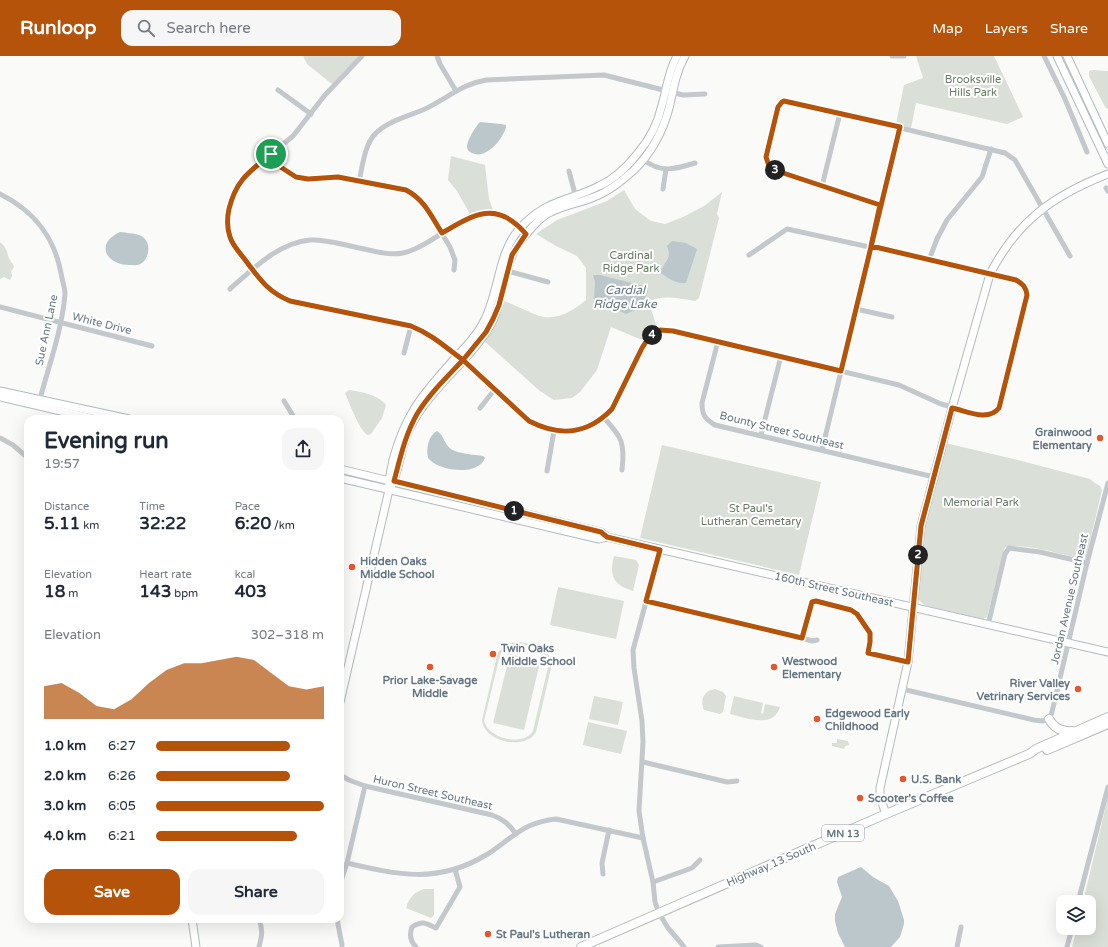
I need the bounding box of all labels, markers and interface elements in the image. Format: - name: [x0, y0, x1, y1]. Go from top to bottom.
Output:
- search box: [121, 10, 401, 46]
- text: Runloop: [20, 17, 97, 39]
- icon: search: [135, 17, 157, 39]
- text: Search here: [167, 19, 251, 37]
- text: Map: [933, 20, 963, 37]
- text: Layers: [985, 20, 1028, 37]
- text: Share: [1050, 20, 1088, 37]
- park label: Brooksville Hills Park: [945, 73, 1001, 99]
- pin: [254, 137, 288, 171]
- icon: arrive: [260, 143, 282, 165]
- pin: 3: [765, 160, 785, 180]
- text: 3: [772, 163, 778, 176]
- park label: Cardinal Ridge Park: [602, 249, 660, 275]
- water label: Cardial Ridge Lake: [593, 283, 658, 311]
- street label: Sue Ann Lane: [33, 293, 60, 367]
- street label: White Drive: [71, 310, 133, 337]
- pin: 4: [642, 325, 662, 345]
- text: 4: [649, 328, 655, 341]
- street label: Bounty Street Southeast: [718, 409, 845, 452]
- place label: Grainwood Elementary: [1033, 426, 1092, 453]
- text: Evening run: [44, 428, 169, 454]
- button: share: [282, 428, 324, 470]
- marker: Grainwood Elementary: [1095, 433, 1105, 443]
- text: 19:57: [44, 456, 80, 472]
- park label: Memorial Park: [943, 496, 1019, 509]
- text: Distance: [44, 500, 89, 513]
- text: Time: [139, 500, 165, 513]
- text: Pace: [235, 500, 260, 513]
- pin: 1: [504, 501, 524, 521]
- park label: St Paul's Lutheran Cemetary: [701, 502, 801, 528]
- text: 1: [511, 504, 517, 517]
- text: 5.11: [44, 513, 80, 534]
- text: 32:22: [139, 513, 186, 534]
- text: 6:20: [235, 513, 271, 534]
- text: km: [80, 519, 99, 532]
- text: /km: [271, 519, 295, 532]
- street label: Jordan Avenue Southeast: [1048, 533, 1091, 666]
- pin: 2: [908, 545, 928, 565]
- text: 2: [915, 548, 921, 561]
- place label: Hidden Oaks Middle School: [360, 555, 435, 581]
- marker: Hidden Oaks Middle School: [347, 562, 357, 572]
- text: Elevation: [44, 568, 92, 581]
- text: Heart rate: [139, 568, 192, 581]
- text: kcal: [235, 568, 255, 581]
- street label: 160th Street Southeast: [773, 569, 895, 610]
- text: 18: [44, 581, 65, 602]
- text: 143: [139, 581, 171, 602]
- text: 403: [235, 581, 267, 602]
- text: m: [65, 587, 78, 600]
- text: bpm: [171, 587, 198, 600]
- text: Elevation: [44, 627, 101, 643]
- text: 302–318 m: [251, 627, 324, 643]
- place label: Twin Oaks Middle School: [500, 642, 576, 668]
- marker: Twin Oaks Middle School: [488, 649, 498, 659]
- place label: Westwood Elementary: [782, 655, 841, 682]
- marker: Prior Lake-Savage Middle: [425, 662, 435, 672]
- marker: Westwood Elementary: [769, 662, 779, 672]
- place label: Prior Lake-Savage Middle: [383, 674, 478, 700]
- place label: River Valley Vetrinary Services: [977, 677, 1071, 704]
- marker: River Valley Vetrinary Services: [1073, 684, 1083, 694]
- place label: Edgewood Early Childhood: [825, 707, 910, 733]
- marker: Edgewood Early Childhood: [812, 714, 822, 724]
- text: 1.0 km: [44, 738, 86, 754]
- text: 6:27: [108, 738, 136, 754]
- text: 2.0 km: [44, 768, 86, 784]
- text: 6:26: [108, 768, 136, 784]
- street label: Huron Street Southeast: [372, 772, 494, 813]
- place label: U.S. Bank: [911, 773, 961, 786]
- marker: U.S. Bank: [898, 774, 908, 784]
- place label: Scooter's Coffee: [868, 792, 955, 805]
- marker: Scooter's Coffee: [855, 793, 865, 803]
- text: 3.0 km: [44, 798, 86, 814]
- text: 6:05: [108, 798, 136, 814]
- road number: MN 13: [822, 825, 864, 841]
- text: 4.0 km: [44, 828, 86, 844]
- text: 6:21: [108, 828, 136, 844]
- street label: Highway 13 South: [725, 840, 818, 889]
- button: Save: [44, 869, 180, 915]
- button: Share: [188, 869, 324, 915]
- map controls: [1056, 895, 1096, 935]
- button: layers: [1056, 895, 1096, 935]
- place label: St Paul's Lutheran: [496, 928, 590, 941]
- marker: St Paul's Lutheran: [483, 929, 493, 939]

